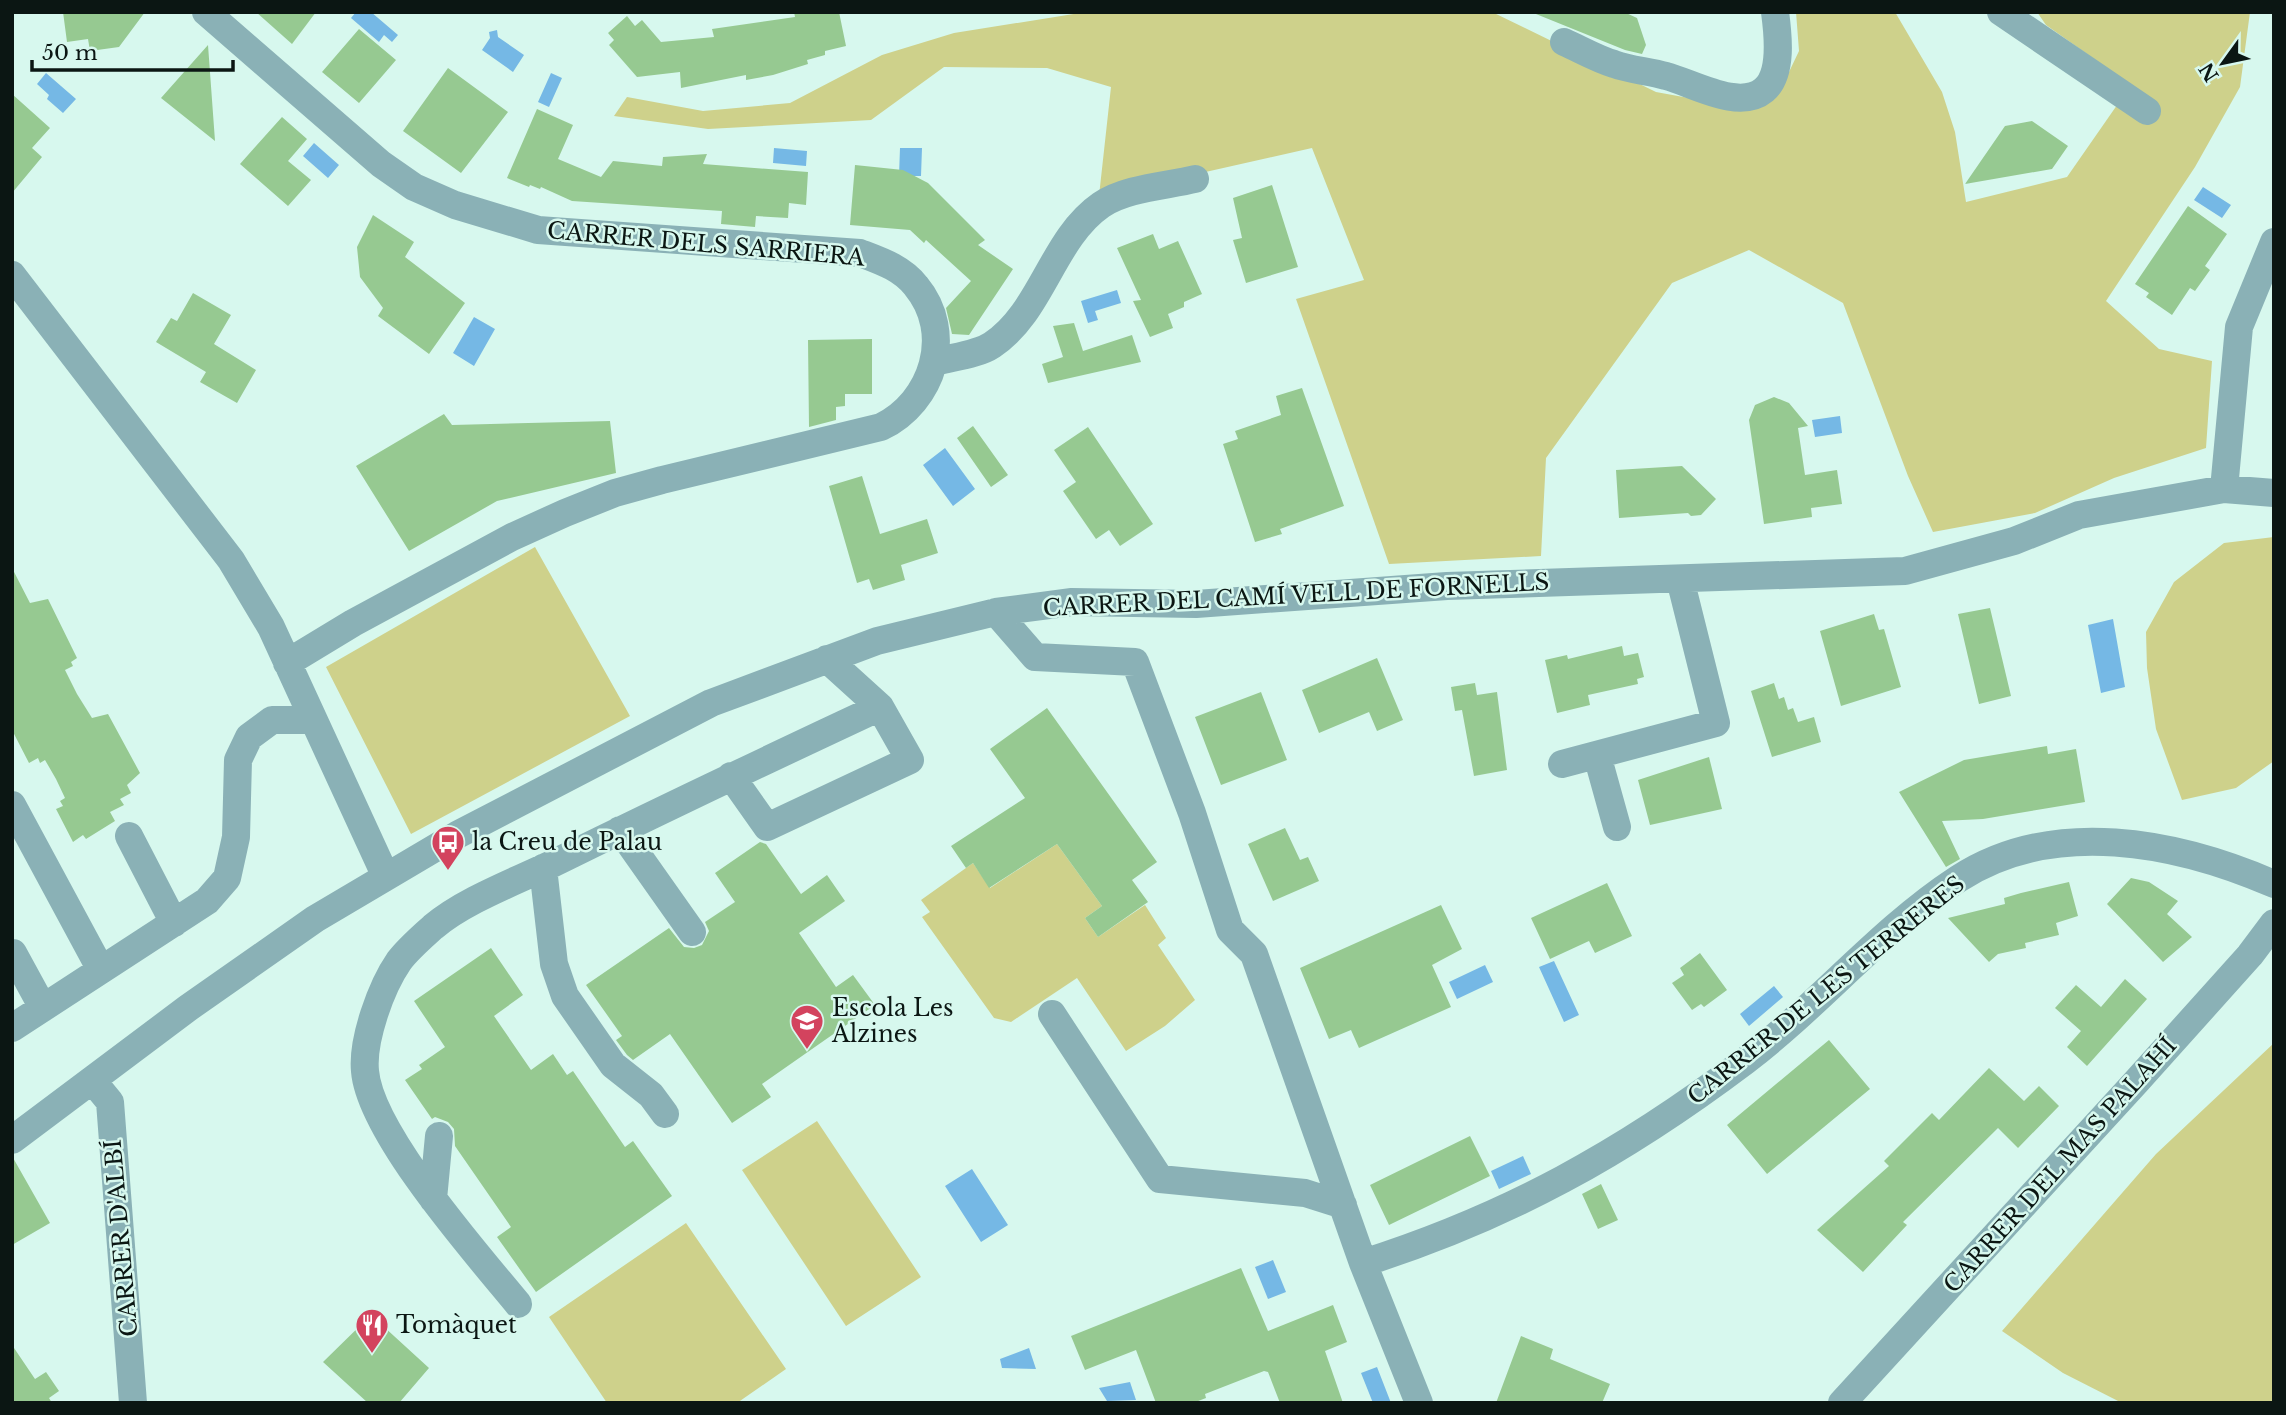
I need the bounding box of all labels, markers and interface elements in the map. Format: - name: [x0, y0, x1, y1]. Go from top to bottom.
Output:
- scale bar: [32, 28, 233, 72]
- north arrow: [2188, 28, 2258, 98]
- text: 50 m: [42, 40, 98, 66]
- text: N: [2195, 58, 2224, 86]
- street label: CARRER DELS SARRIERA: [546, 216, 867, 272]
- street label: CARRER DEL CAMÍ VELL DE FORNELLS: [1042, 567, 1550, 622]
- bus stop icon: la Creu de Palau: [429, 823, 467, 872]
- place label: la Creu de Palau: [472, 828, 662, 856]
- street label: CARRER DE LES TERRERES: [1682, 870, 1970, 1110]
- place label: Escola Les Alzines: [831, 994, 953, 1048]
- school or university icon: Escola Les Alzines: [788, 1002, 826, 1051]
- street label: CARRER DEL MAS PALAHÍ: [1937, 1031, 2182, 1299]
- street label: CARRER D'ALBÍ: [97, 1138, 144, 1338]
- restaurant icon: Tomàquet: [353, 1306, 391, 1355]
- place label: Tomàquet: [396, 1311, 517, 1339]

